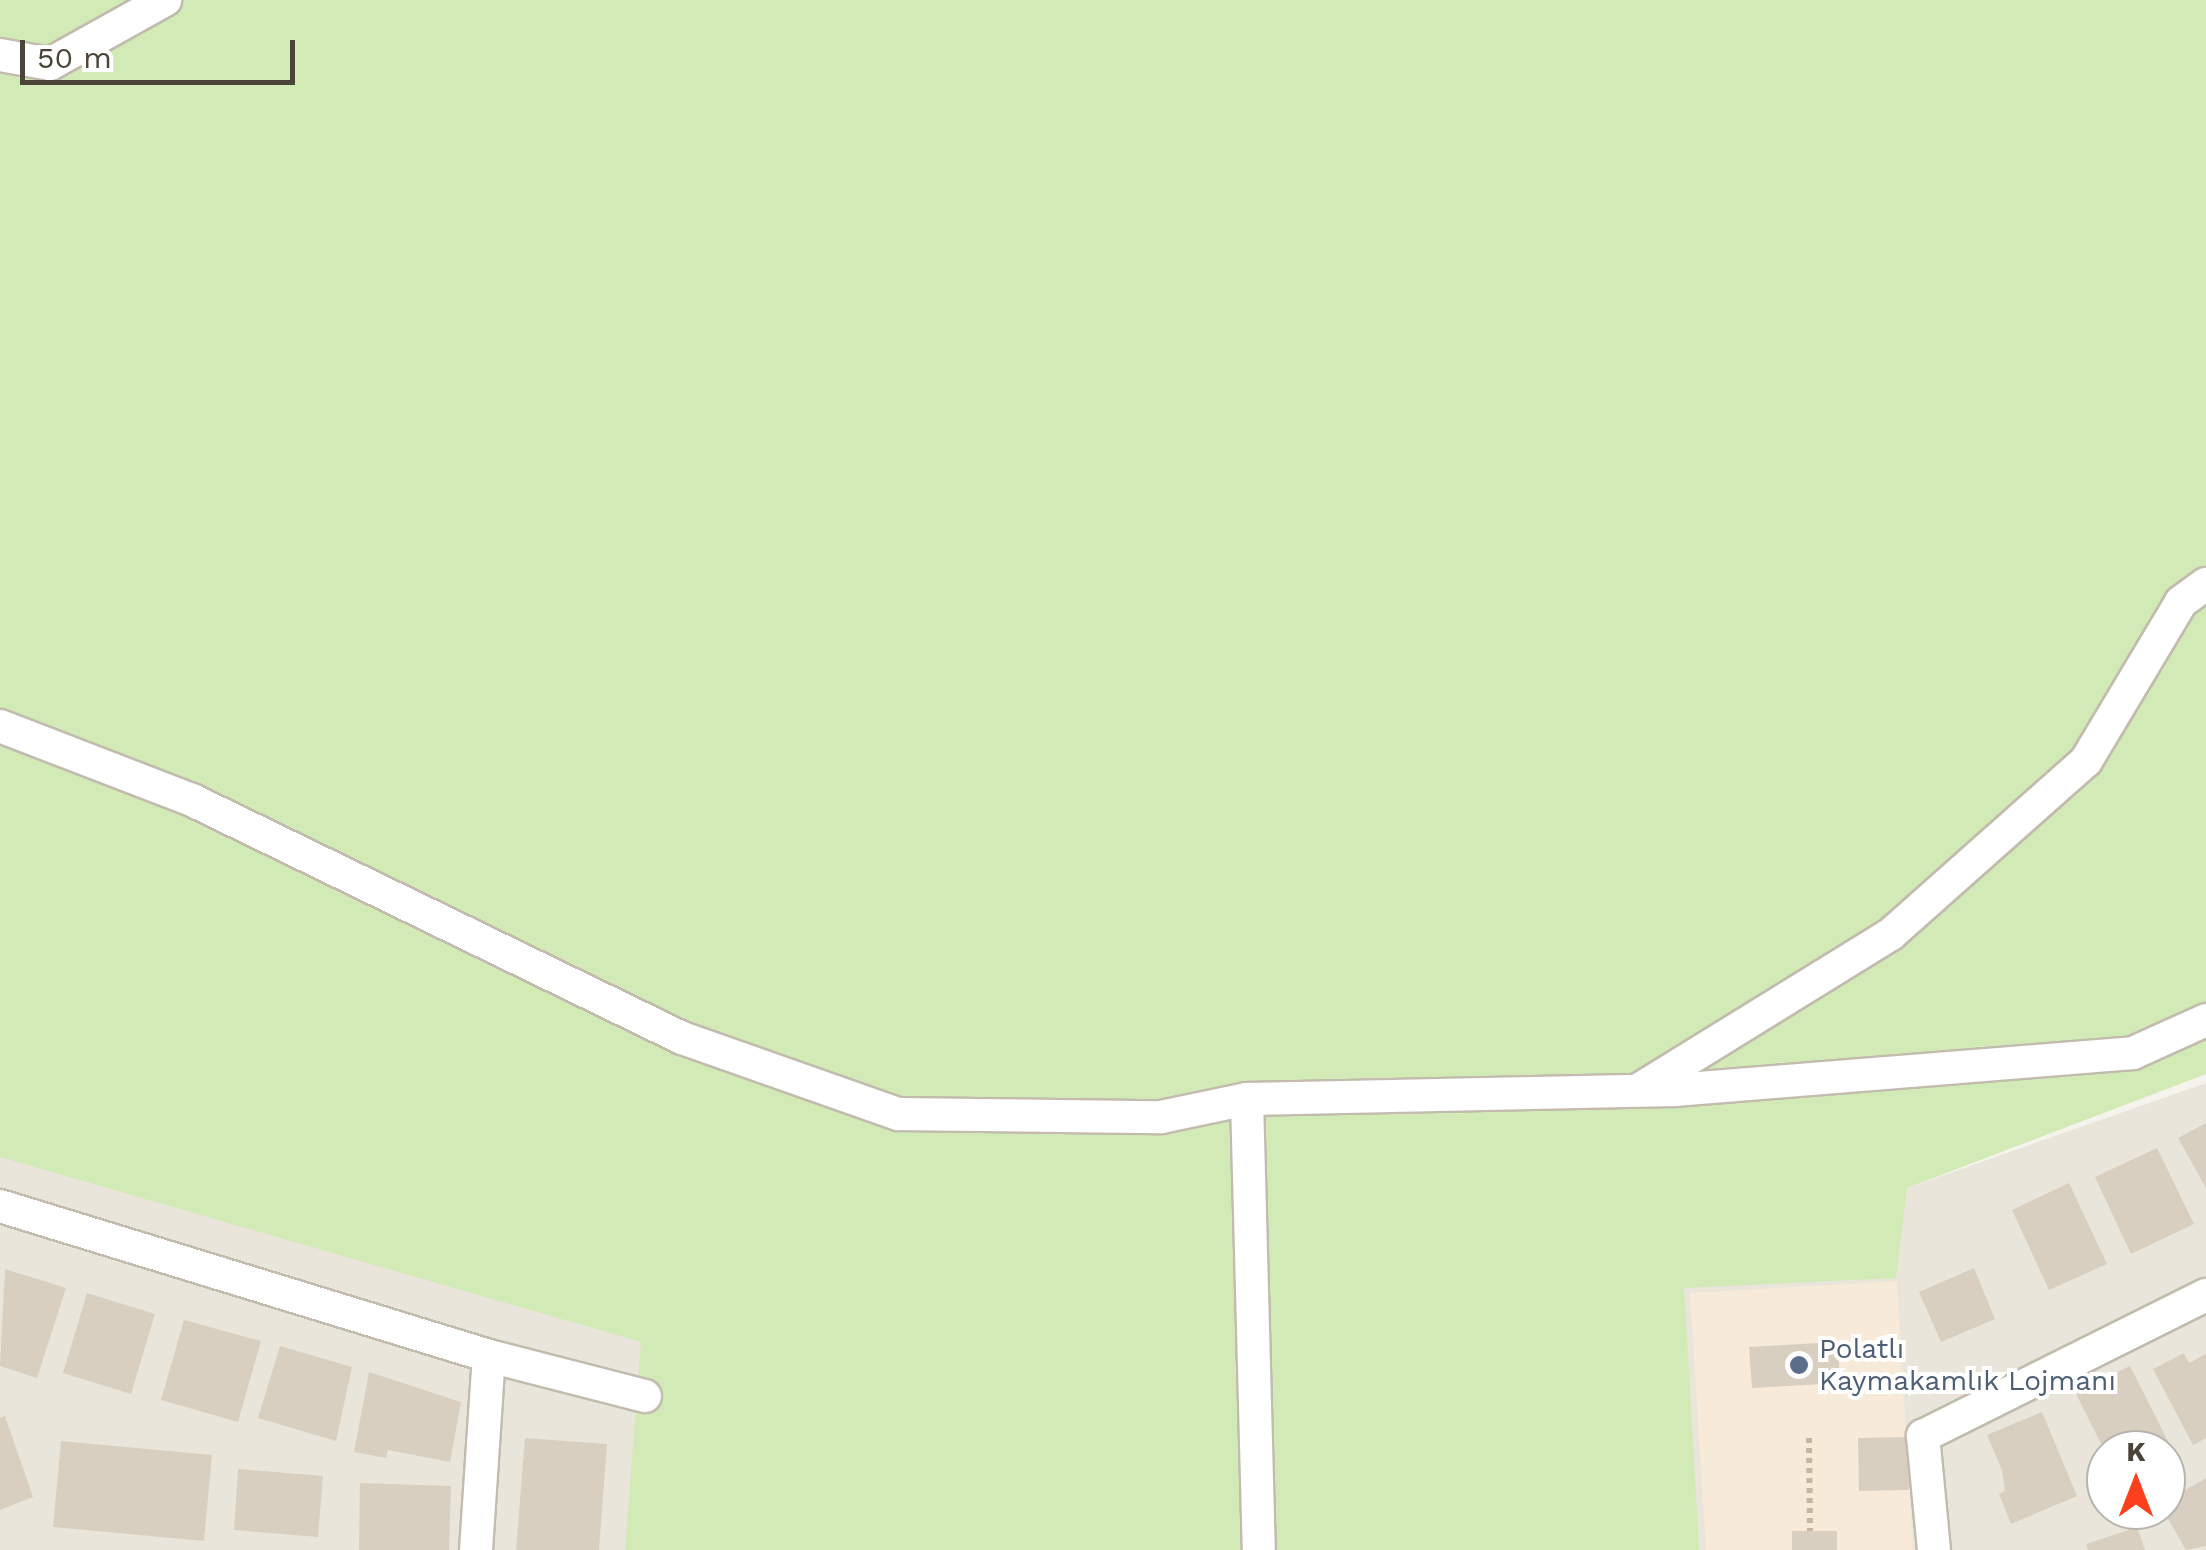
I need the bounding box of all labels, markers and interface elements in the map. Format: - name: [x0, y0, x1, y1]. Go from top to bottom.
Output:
- scale bar: [25, 20, 300, 82]
- text: 50 m: [37, 40, 112, 75]
- place label: Polatlı Kaymakamlık Lojmanı: [1819, 1332, 2116, 1398]
- marker: Polatlı Kaymakamlık Lojmanı: [1788, 1354, 1810, 1376]
- north arrow: [2086, 1430, 2186, 1530]
- text: K: [2126, 1435, 2146, 1468]

